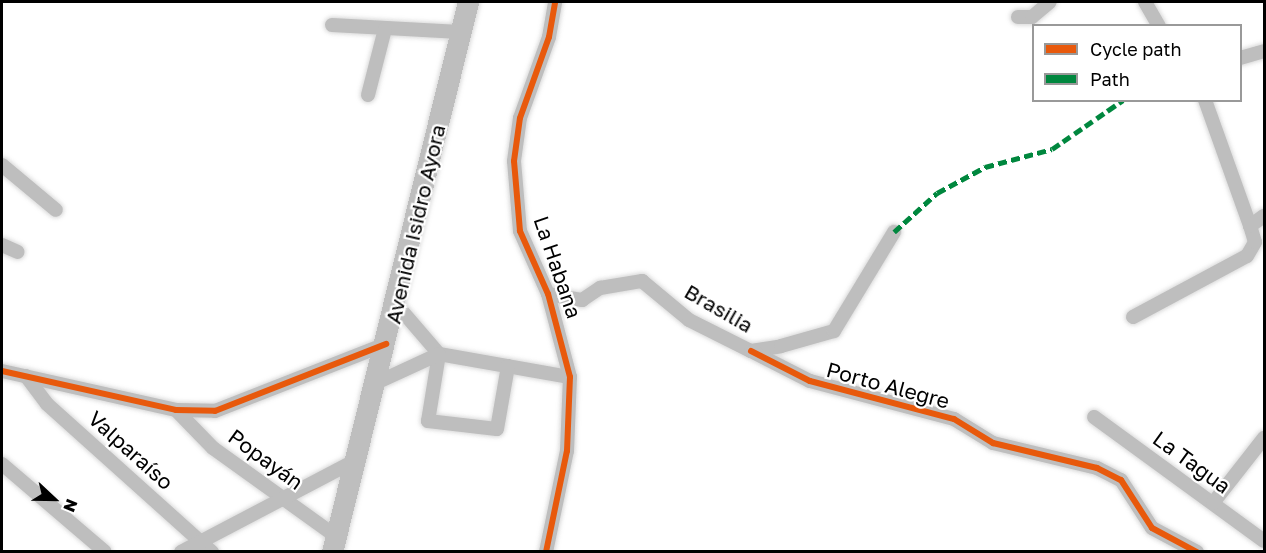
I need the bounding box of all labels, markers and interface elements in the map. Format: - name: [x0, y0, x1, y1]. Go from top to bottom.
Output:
- legend: [1032, 24, 1242, 102]
- text: Cycle path: [1090, 38, 1182, 60]
- text: Path: [1090, 68, 1130, 90]
- street label: Avenida Isidro Ayora: [380, 122, 450, 326]
- street label: La Habana: [529, 212, 587, 322]
- street label: Brasilia: [680, 278, 758, 338]
- street label: Porto Alegre: [824, 356, 952, 414]
- street label: Valparaíso: [83, 405, 179, 495]
- street label: Popayán: [224, 423, 308, 495]
- street label: La Tagua: [1148, 425, 1236, 499]
- north arrow: [24, 469, 84, 529]
- text: N: [59, 496, 82, 515]

